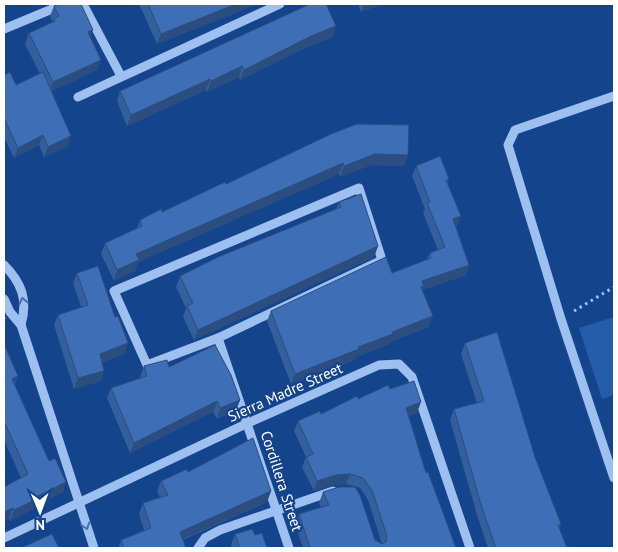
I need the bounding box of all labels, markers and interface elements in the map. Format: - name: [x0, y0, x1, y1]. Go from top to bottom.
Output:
- one-way arrow: [18, 297, 29, 306]
- street label: Sierra Madre Street: [225, 358, 345, 426]
- street label: Cordillera Street: [257, 428, 307, 534]
- north arrow: [15, 487, 65, 537]
- text: N: [35, 516, 45, 534]
- one-way arrow: [81, 521, 91, 530]

